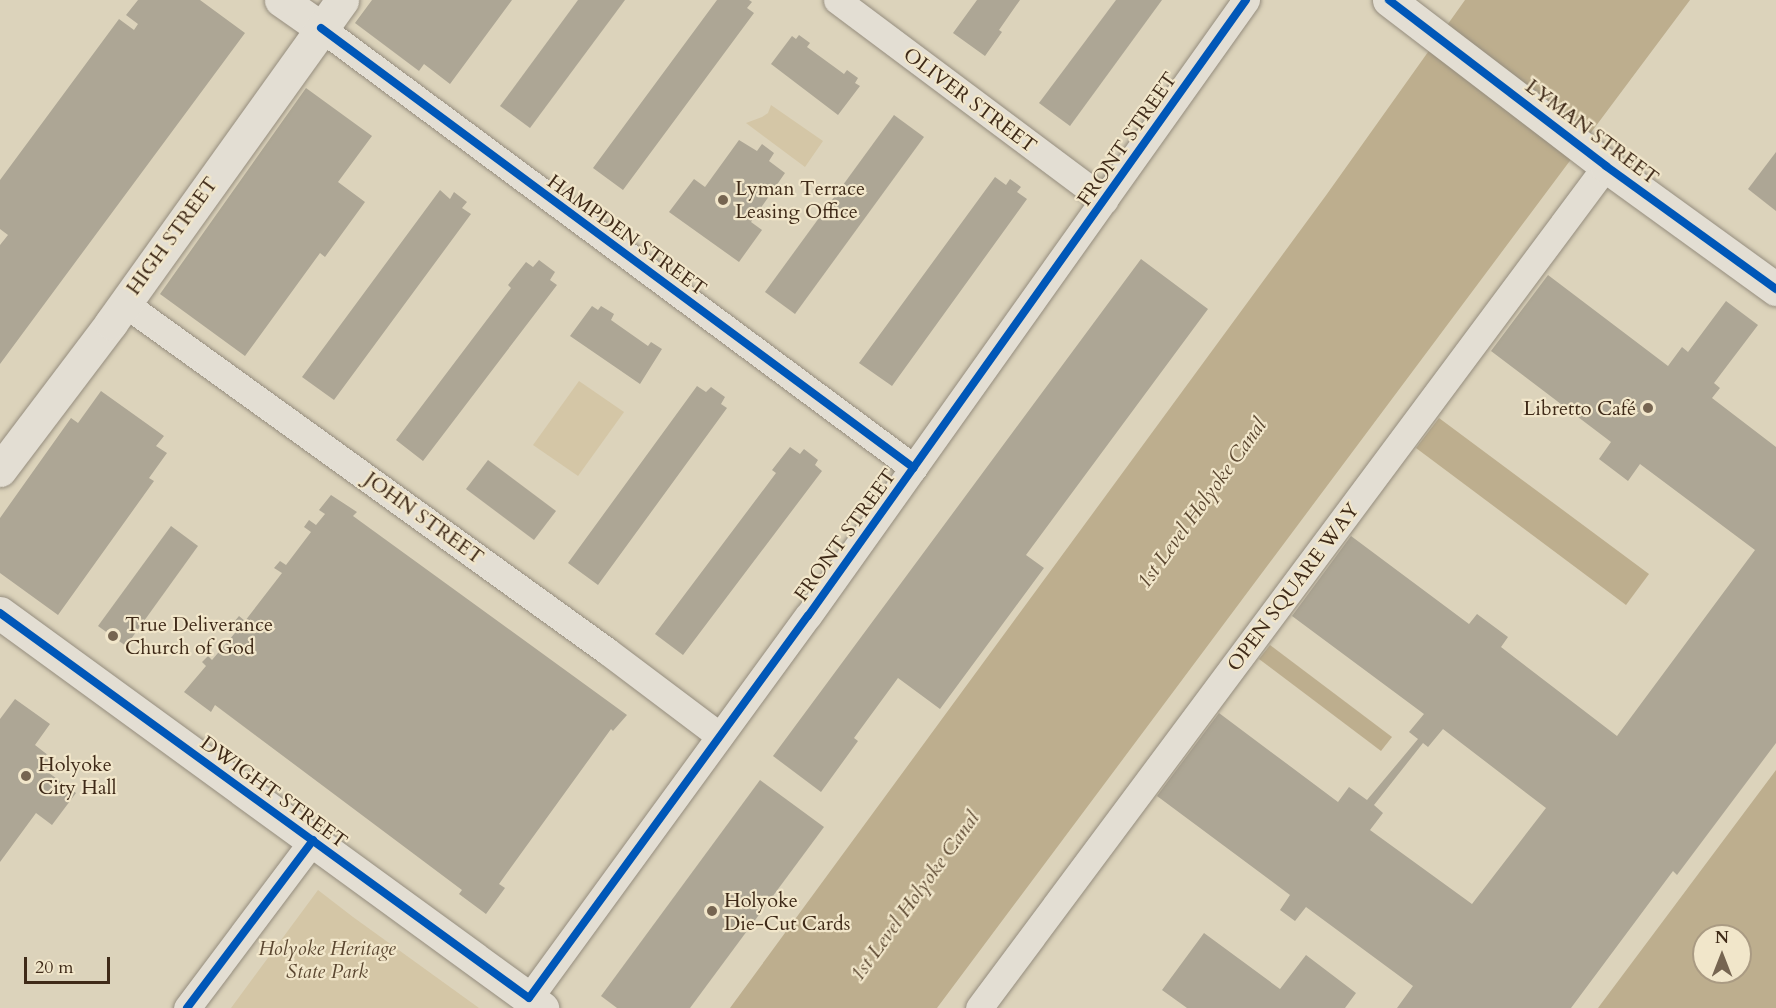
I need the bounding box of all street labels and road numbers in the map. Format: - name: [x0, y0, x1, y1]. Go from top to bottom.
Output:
- street label: OLIVER STREET: [899, 42, 1041, 158]
- street label: FRONT STREET: [1072, 68, 1182, 210]
- street label: LYMAN STREET: [1521, 74, 1663, 190]
- street label: HAMPDEN STREET: [543, 169, 711, 301]
- street label: HIGH STREET: [121, 173, 223, 299]
- street label: FRONT STREET: [789, 464, 901, 606]
- street label: JOHN STREET: [360, 467, 488, 569]
- street label: OPEN SQUARE WAY: [1222, 498, 1364, 676]
- street label: DWIGHT STREET: [196, 731, 352, 853]

